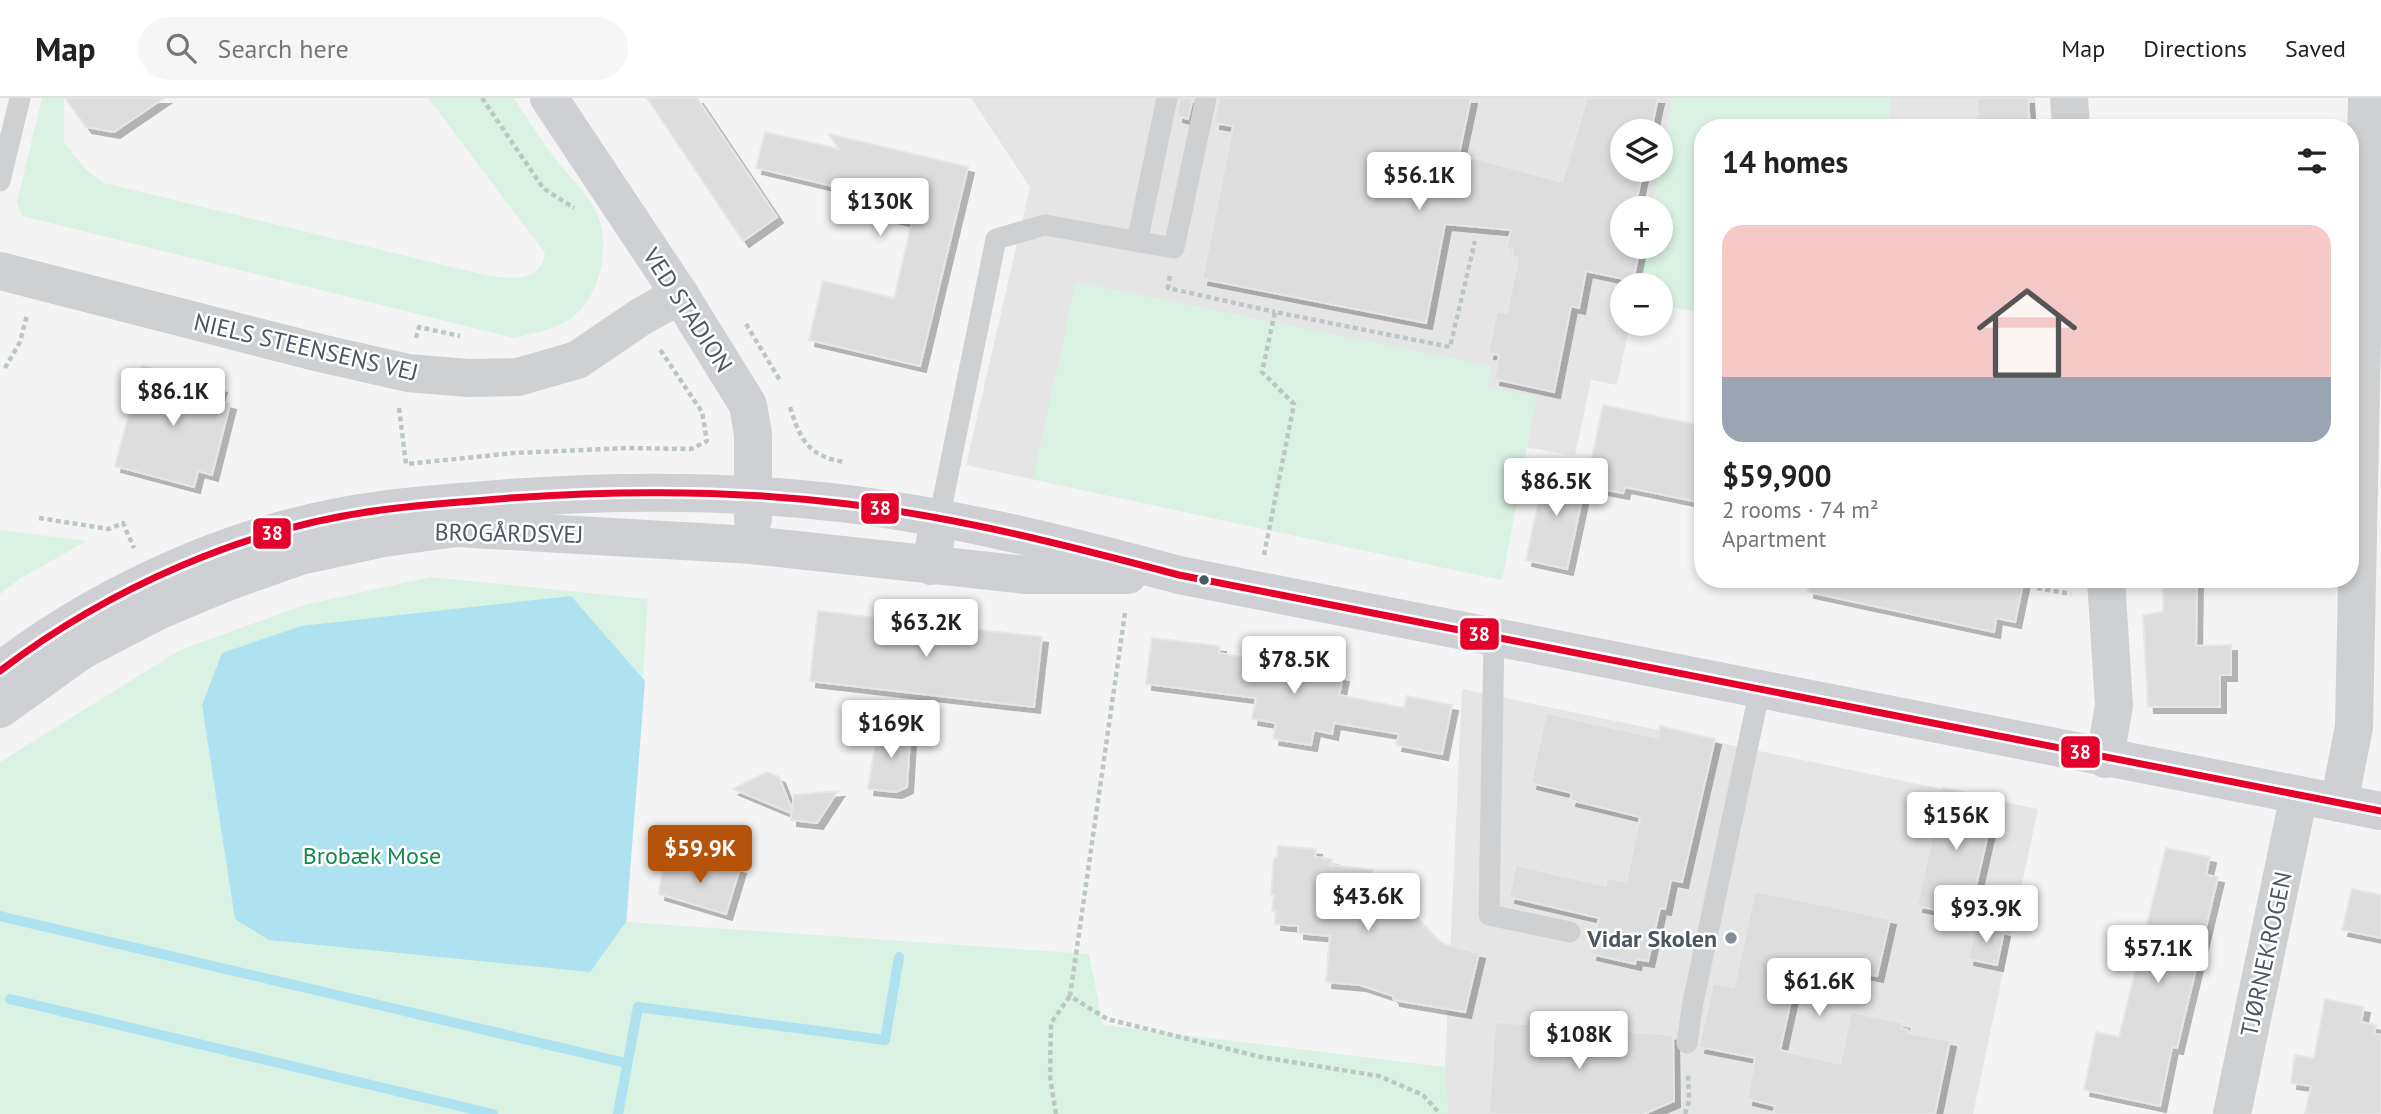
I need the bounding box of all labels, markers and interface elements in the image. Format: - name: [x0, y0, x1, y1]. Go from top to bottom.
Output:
- search box: [138, 17, 628, 80]
- text: Map: [35, 27, 96, 70]
- icon: search: [162, 29, 200, 67]
- text: Search here: [218, 32, 349, 65]
- text: Map: [2061, 33, 2105, 64]
- text: Directions: [2143, 33, 2247, 64]
- text: Saved: [2285, 33, 2346, 64]
- map controls: [1610, 119, 1673, 336]
- button: layers: [1610, 119, 1673, 182]
- text: 14 homes: [1722, 142, 1848, 181]
- icon: filters: [2293, 142, 2331, 180]
- pin: $56.1K: [1362, 152, 1476, 212]
- text: $56.1K: [1383, 160, 1455, 189]
- pin: $130K: [831, 178, 929, 238]
- text: $130K: [847, 186, 913, 215]
- button: +: [1610, 196, 1673, 259]
- street label: VED STADION: [636, 241, 740, 378]
- icon: home: [1964, 270, 2090, 396]
- button: −: [1610, 273, 1673, 336]
- street label: NIELS STEENSENS VEJ: [191, 306, 421, 388]
- pin: $86.1K: [116, 368, 230, 428]
- text: $86.1K: [137, 376, 209, 405]
- text: $59,900: [1722, 456, 1832, 495]
- pin: $86.5K: [1499, 458, 1613, 518]
- text: $86.5K: [1520, 466, 1592, 495]
- line badge: 38: [860, 492, 900, 525]
- text: 2 rooms · 74 m²: [1722, 495, 1879, 524]
- text: 38: [869, 496, 891, 520]
- street label: BROGÅRDSVEJ: [434, 516, 584, 550]
- line badge: 38: [252, 517, 292, 550]
- text: 38: [261, 521, 283, 545]
- text: Apartment: [1722, 524, 1826, 553]
- unlabelled marker: [1197, 573, 1211, 587]
- pin: $63.2K: [869, 600, 983, 659]
- text: $63.2K: [890, 607, 962, 636]
- line badge: 38: [1459, 617, 1500, 651]
- text: 38: [1468, 622, 1490, 646]
- pin: $78.5K: [1237, 636, 1351, 696]
- text: $78.5K: [1258, 644, 1330, 673]
- pin: $169K: [842, 700, 940, 760]
- text: $169K: [858, 708, 924, 737]
- line badge: 38: [2060, 735, 2101, 769]
- text: 38: [2069, 740, 2091, 764]
- pin: $156K: [1907, 792, 2005, 852]
- text: $156K: [1923, 800, 1989, 829]
- pin: $59.9K: [643, 826, 757, 885]
- text: $59.9K: [664, 833, 736, 862]
- park label: Brobæk Mose: [303, 840, 441, 871]
- street label: TJØRNEKROGEN: [2233, 869, 2299, 1039]
- pin: $43.6K: [1311, 874, 1425, 933]
- text: $43.6K: [1332, 881, 1404, 910]
- pin: $93.9K: [1929, 886, 2043, 945]
- text: $93.9K: [1950, 893, 2022, 922]
- place label: Vidar Skolen: [1586, 923, 1717, 954]
- pin: $57.1K: [2101, 926, 2215, 985]
- marker: Vidar Skolen: [1723, 930, 1739, 946]
- text: $57.1K: [2123, 933, 2193, 962]
- pin: $61.6K: [1762, 958, 1876, 1018]
- text: $61.6K: [1783, 966, 1855, 995]
- pin: $108K: [1530, 1012, 1628, 1071]
- text: $108K: [1546, 1019, 1612, 1048]

